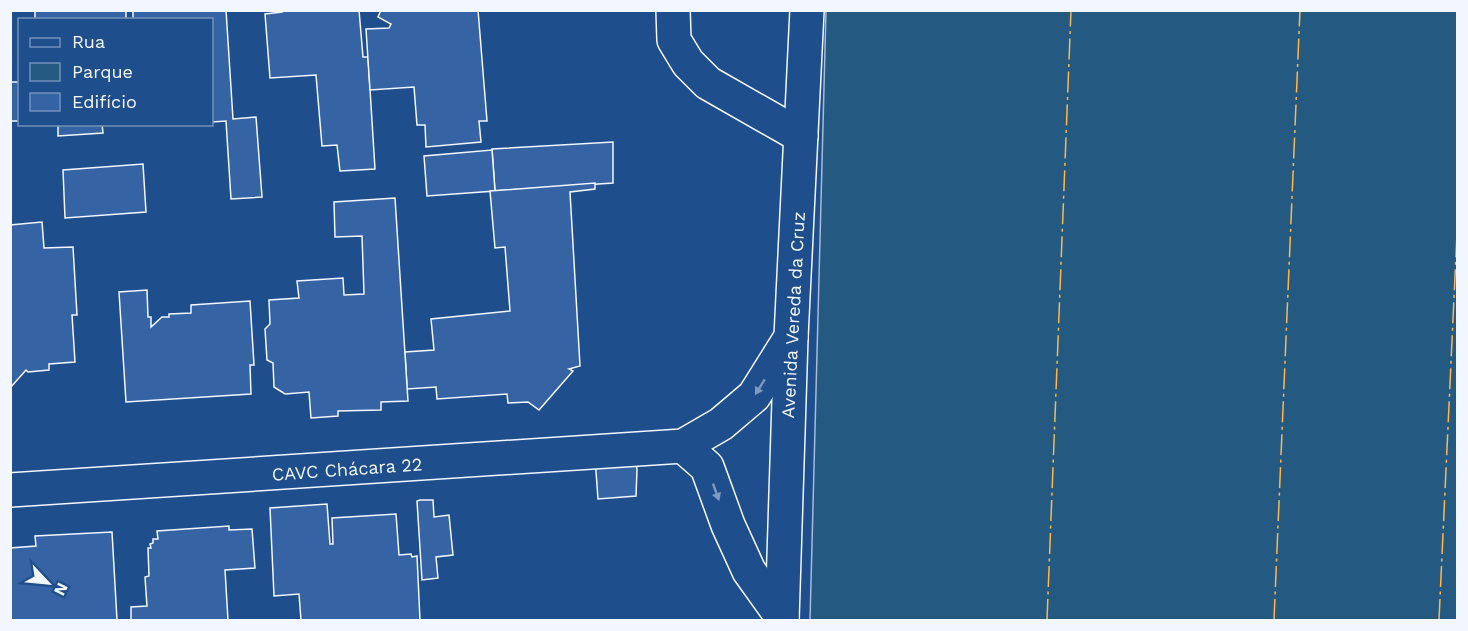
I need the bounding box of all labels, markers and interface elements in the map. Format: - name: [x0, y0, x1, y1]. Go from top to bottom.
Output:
- legend: [18, 18, 213, 126]
- text: Rua: [72, 31, 105, 52]
- text: Parque: [72, 61, 133, 82]
- text: Edifício: [72, 91, 137, 112]
- street label: Avenida Vereda da Cruz: [777, 211, 809, 419]
- one-way arrow: [754, 379, 765, 395]
- street label: CAVC Chácara 22: [271, 453, 423, 485]
- one-way arrow: [712, 483, 721, 501]
- north arrow: [18, 553, 78, 613]
- text: N: [50, 580, 72, 599]

